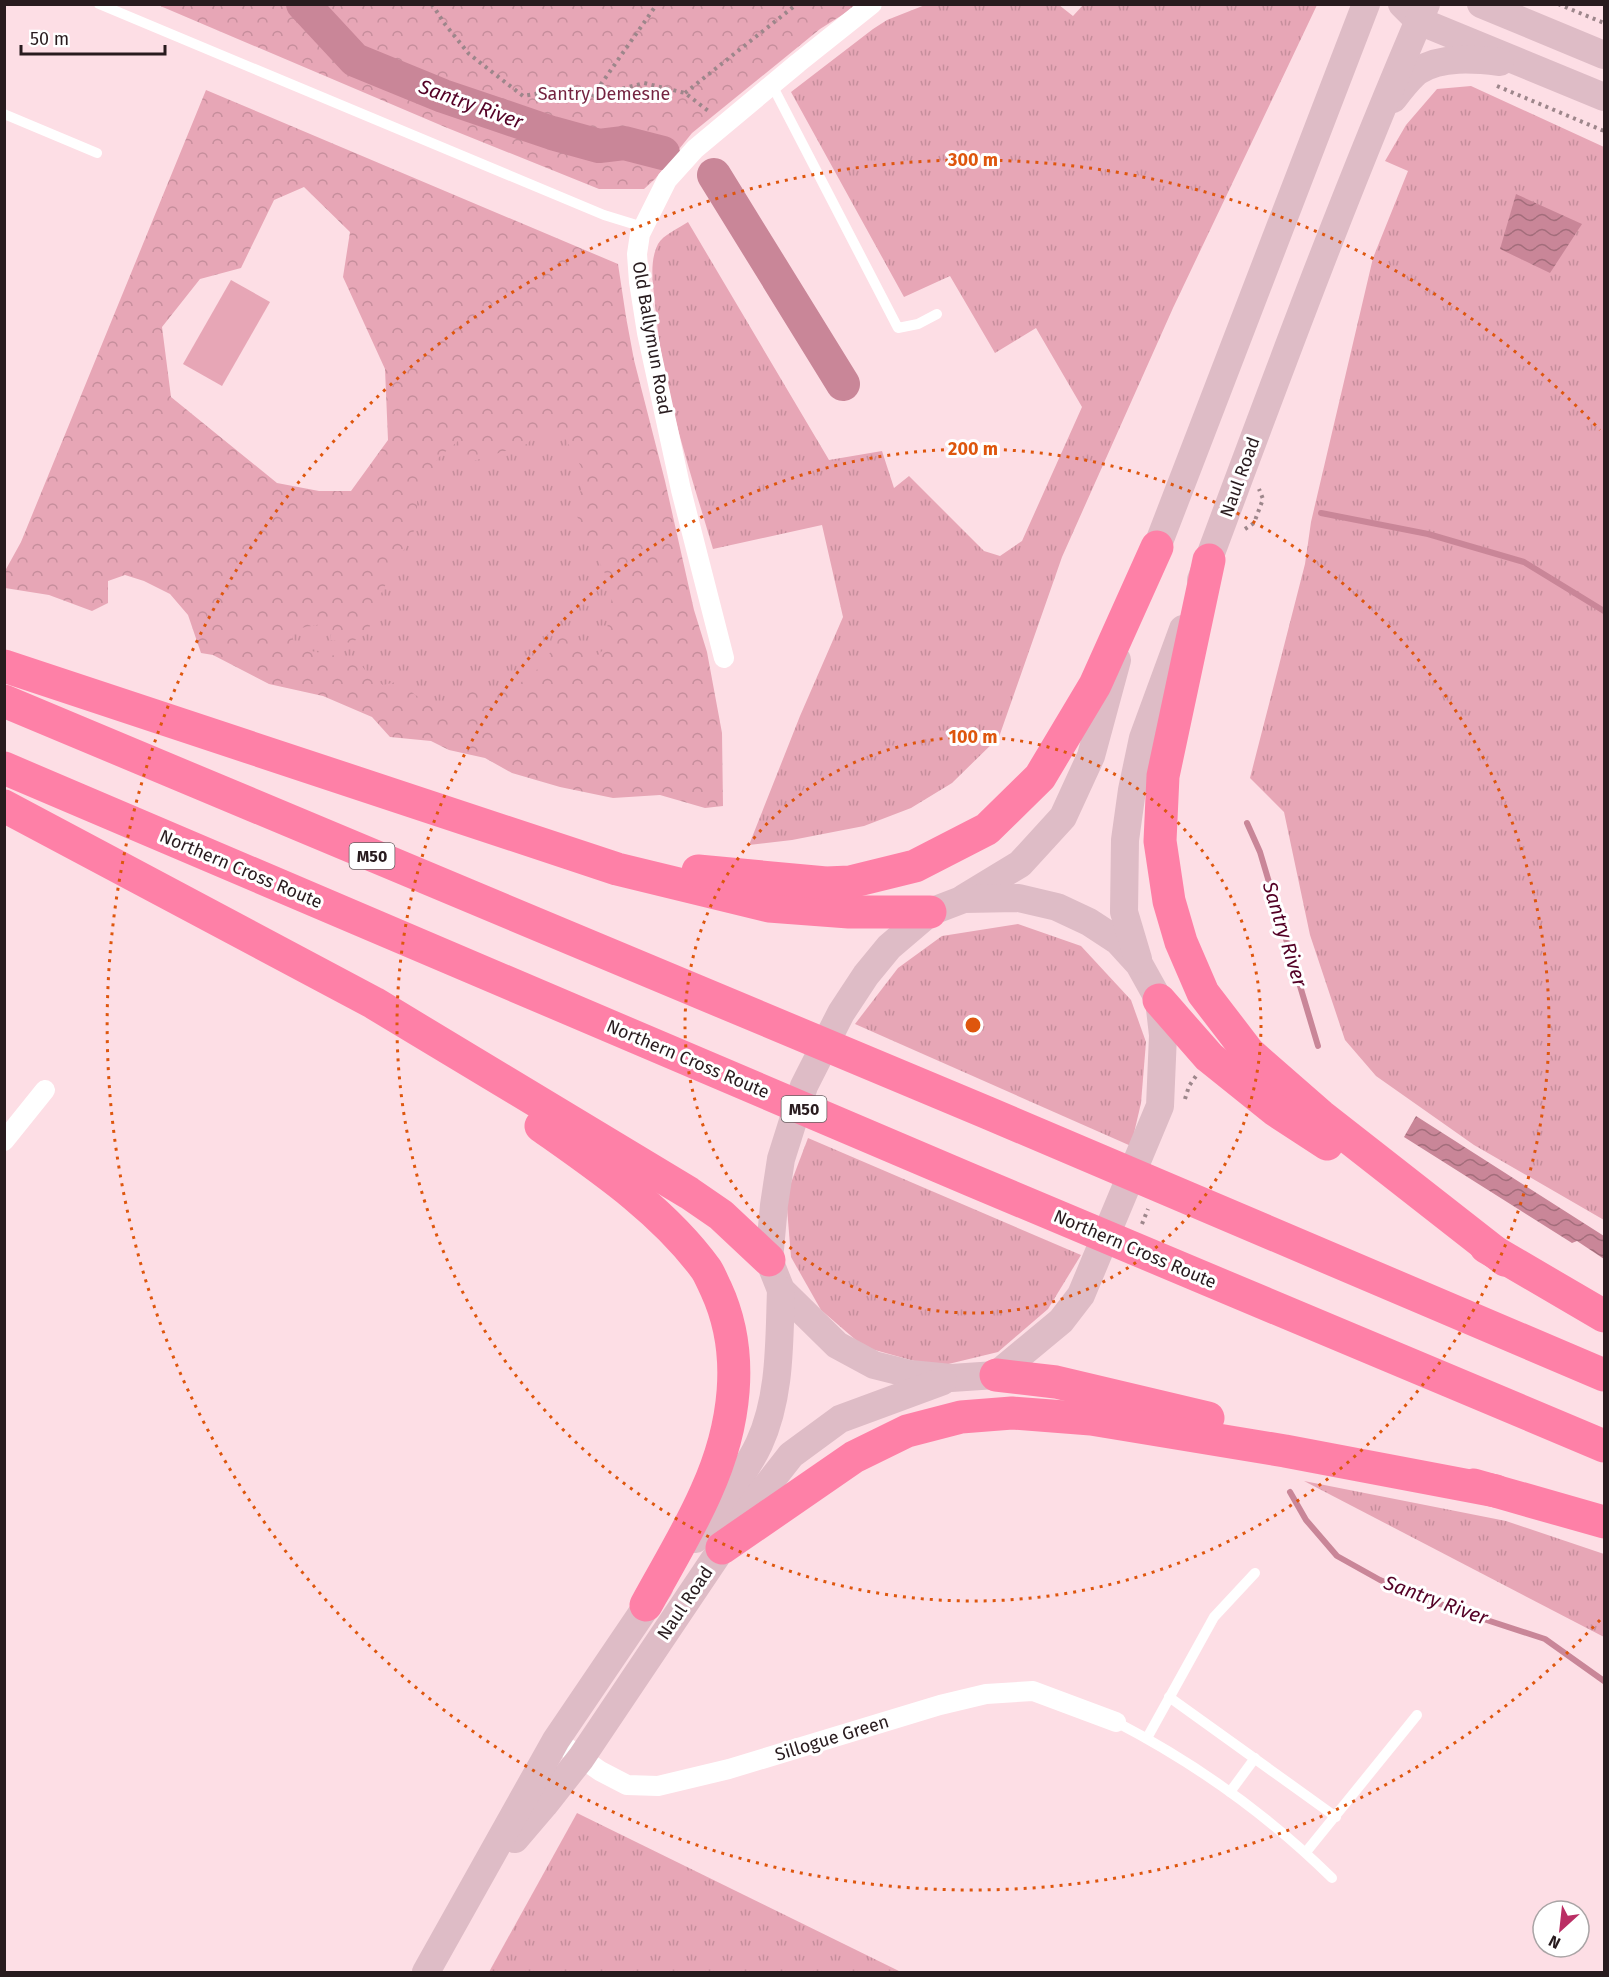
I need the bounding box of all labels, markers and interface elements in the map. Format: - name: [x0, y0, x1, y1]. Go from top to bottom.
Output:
- scale bar: [21, 18, 165, 56]
- text: 50 m: [30, 28, 69, 50]
- water label: Santry River: [415, 74, 527, 134]
- park label: Santry Demesne: [538, 83, 670, 105]
- text: 300 m: [947, 149, 998, 171]
- street label: Old Ballymun Road: [628, 259, 676, 417]
- street label: Naul Road: [1215, 434, 1265, 520]
- text: 200 m: [948, 438, 998, 460]
- text: 100 m: [949, 726, 997, 748]
- street label: Northern Cross Route: [156, 825, 326, 913]
- road number: M50: [350, 843, 394, 869]
- water label: Santry River: [1257, 878, 1313, 991]
- street label: Northern Cross Route: [603, 1015, 773, 1103]
- centre of rings: [963, 1015, 983, 1035]
- road number: M50: [782, 1096, 826, 1122]
- street label: Northern Cross Route: [1050, 1205, 1220, 1293]
- street label: Naul Road: [652, 1562, 718, 1644]
- water label: Santry River: [1380, 1570, 1492, 1630]
- street label: Sillogue Green: [772, 1710, 892, 1766]
- north arrow: [1531, 1899, 1591, 1959]
- text: N: [1545, 1931, 1563, 1953]

